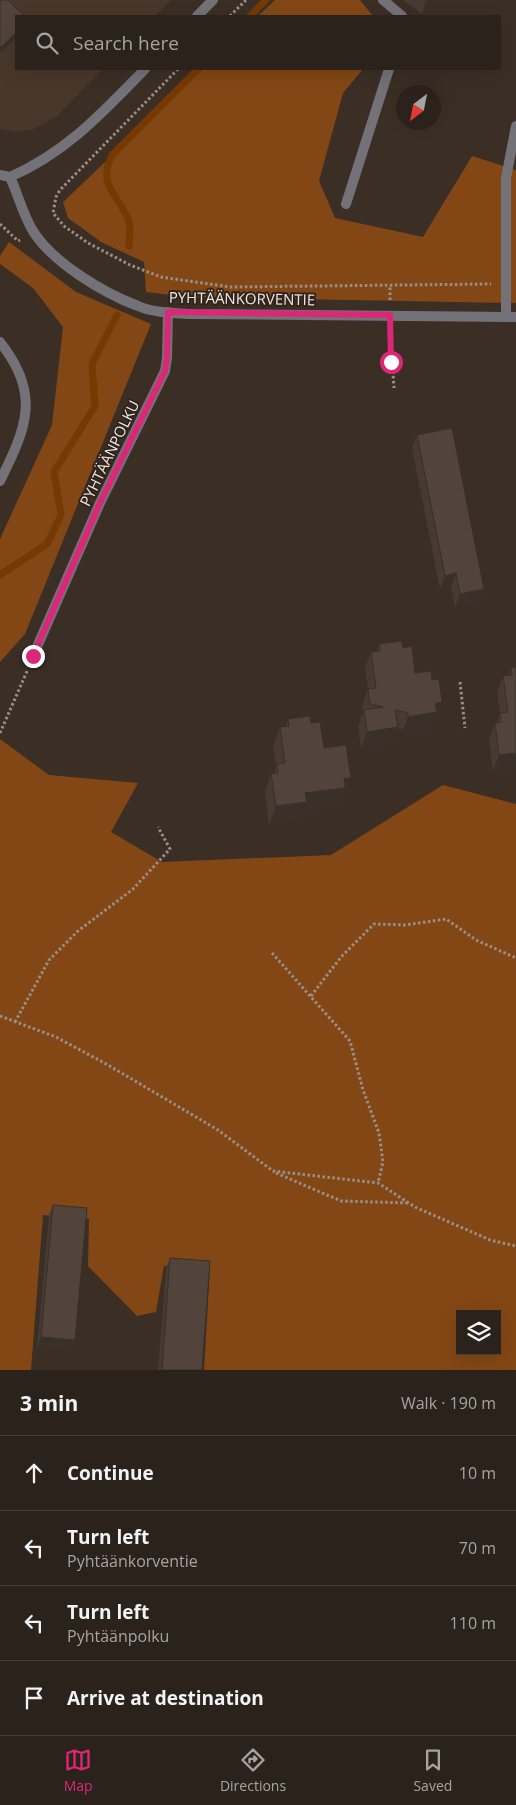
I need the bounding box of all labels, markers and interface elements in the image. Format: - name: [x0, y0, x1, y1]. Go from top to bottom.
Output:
- search box: [15, 15, 501, 70]
- icon: search: [33, 29, 61, 57]
- text: Search here: [73, 30, 179, 56]
- north arrow: [396, 85, 441, 130]
- street label: PYHTÄÄNKORVENTIE: [169, 287, 315, 309]
- route start: [380, 351, 403, 374]
- street label: PYHTÄÄNPOLKU: [75, 397, 143, 509]
- route end: [22, 645, 45, 668]
- map controls: [456, 1310, 501, 1355]
- button: layers: [456, 1310, 501, 1355]
- text: 3 min: [20, 1389, 78, 1417]
- text: Walk · 190 m: [401, 1392, 496, 1414]
- icon: ahead: [20, 1459, 48, 1487]
- text: Continue: [67, 1460, 154, 1486]
- text: 10 m: [459, 1462, 496, 1484]
- text: Turn left: [67, 1524, 149, 1550]
- icon: left: [20, 1534, 48, 1562]
- text: 70 m: [459, 1537, 496, 1559]
- text: Pyhtäänkorventie: [67, 1550, 198, 1572]
- text: Turn left: [67, 1599, 149, 1625]
- icon: left: [20, 1609, 48, 1637]
- text: 110 m: [450, 1612, 496, 1634]
- text: Pyhtäänpolku: [67, 1625, 169, 1647]
- icon: arrive: [20, 1684, 48, 1712]
- text: Arrive at destination: [67, 1685, 264, 1711]
- tab: Map: [64, 1746, 93, 1795]
- tab: Directions: [220, 1746, 286, 1795]
- tab: Saved: [413, 1746, 452, 1795]

